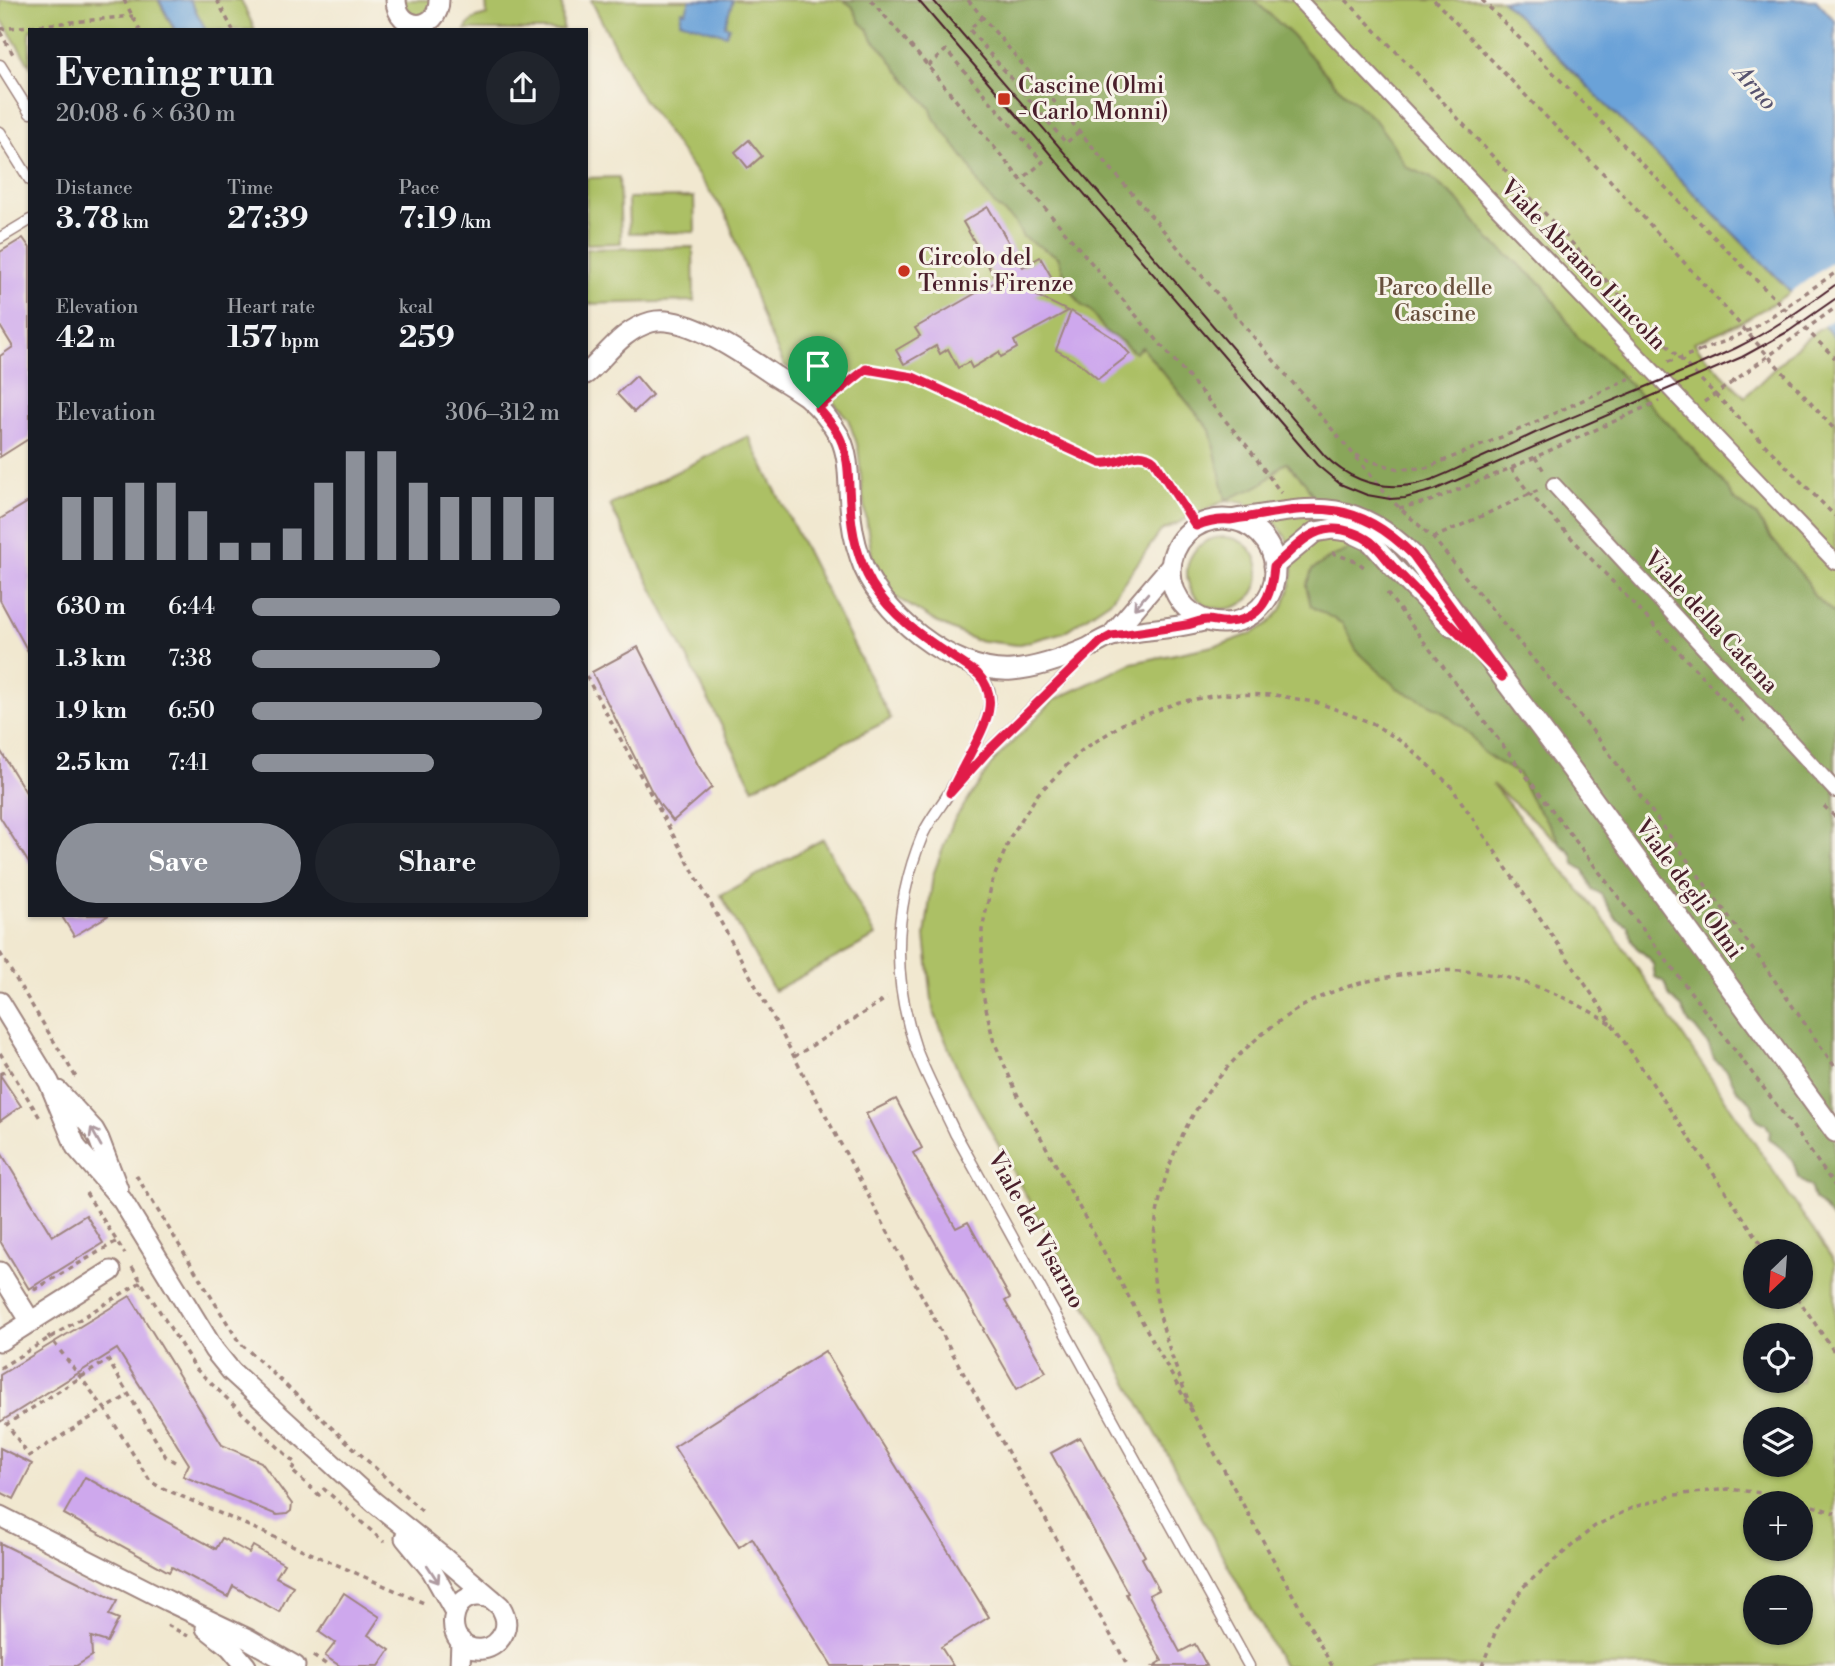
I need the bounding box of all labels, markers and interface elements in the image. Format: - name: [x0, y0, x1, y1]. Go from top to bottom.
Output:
- text: Evening run: [56, 50, 274, 97]
- button: share: [486, 51, 560, 125]
- water label: Arno: [1725, 57, 1783, 117]
- place label: Cascine (Olmi - Carlo Monni): [1018, 72, 1169, 126]
- marker: Cascine (Olmi - Carlo Monni): [996, 91, 1012, 107]
- text: 20:08 · 6 × 630 m: [56, 100, 236, 128]
- street label: Viale Abramo Lincoln: [1493, 173, 1672, 357]
- text: Distance: [56, 176, 133, 200]
- text: Time: [227, 176, 273, 200]
- text: Pace: [399, 176, 439, 200]
- text: 3.78: [56, 200, 119, 238]
- text: 27:39: [227, 200, 309, 238]
- text: 7:19: [399, 200, 457, 238]
- text: km: [119, 210, 149, 234]
- text: /km: [457, 210, 491, 234]
- place label: Circolo del Tennis Firenze: [918, 244, 1074, 298]
- marker: Circolo del Tennis Firenze: [896, 263, 912, 279]
- park label: Parco delle Cascine: [1377, 274, 1493, 328]
- text: Elevation: [56, 295, 138, 319]
- text: Heart rate: [227, 295, 315, 319]
- text: kcal: [399, 295, 433, 319]
- text: 42: [56, 319, 95, 357]
- text: 157: [227, 319, 277, 357]
- text: 259: [399, 319, 455, 357]
- text: m: [95, 329, 115, 353]
- text: bpm: [277, 329, 319, 353]
- pin: [788, 336, 848, 408]
- icon: arrive: [799, 347, 837, 385]
- text: Elevation: [56, 399, 156, 427]
- text: 306–312 m: [445, 399, 560, 427]
- street label: Viale della Catena: [1637, 544, 1784, 699]
- one-way arrow: [1133, 592, 1149, 610]
- text: 630 m: [56, 593, 126, 621]
- text: 6:44: [168, 593, 215, 621]
- text: 1.3 km: [56, 645, 126, 673]
- text: 7:38: [168, 645, 212, 673]
- text: 1.9 km: [56, 697, 127, 725]
- text: 6:50: [168, 697, 215, 725]
- text: 2.5 km: [56, 749, 130, 777]
- text: 7:41: [168, 749, 209, 777]
- street label: Viale degli Olmi: [1628, 813, 1749, 964]
- button: Save: [56, 823, 301, 903]
- button: Share: [315, 823, 560, 903]
- one-way arrow: [89, 1127, 103, 1148]
- street label: Viale del Visarno: [981, 1146, 1091, 1313]
- north arrow: [1743, 1239, 1813, 1309]
- map controls: [1743, 1239, 1813, 1645]
- button: locate: [1743, 1323, 1813, 1393]
- button: layers: [1743, 1407, 1813, 1477]
- button: +: [1743, 1491, 1813, 1561]
- one-way arrow: [427, 1563, 441, 1583]
- button: −: [1743, 1575, 1813, 1645]

